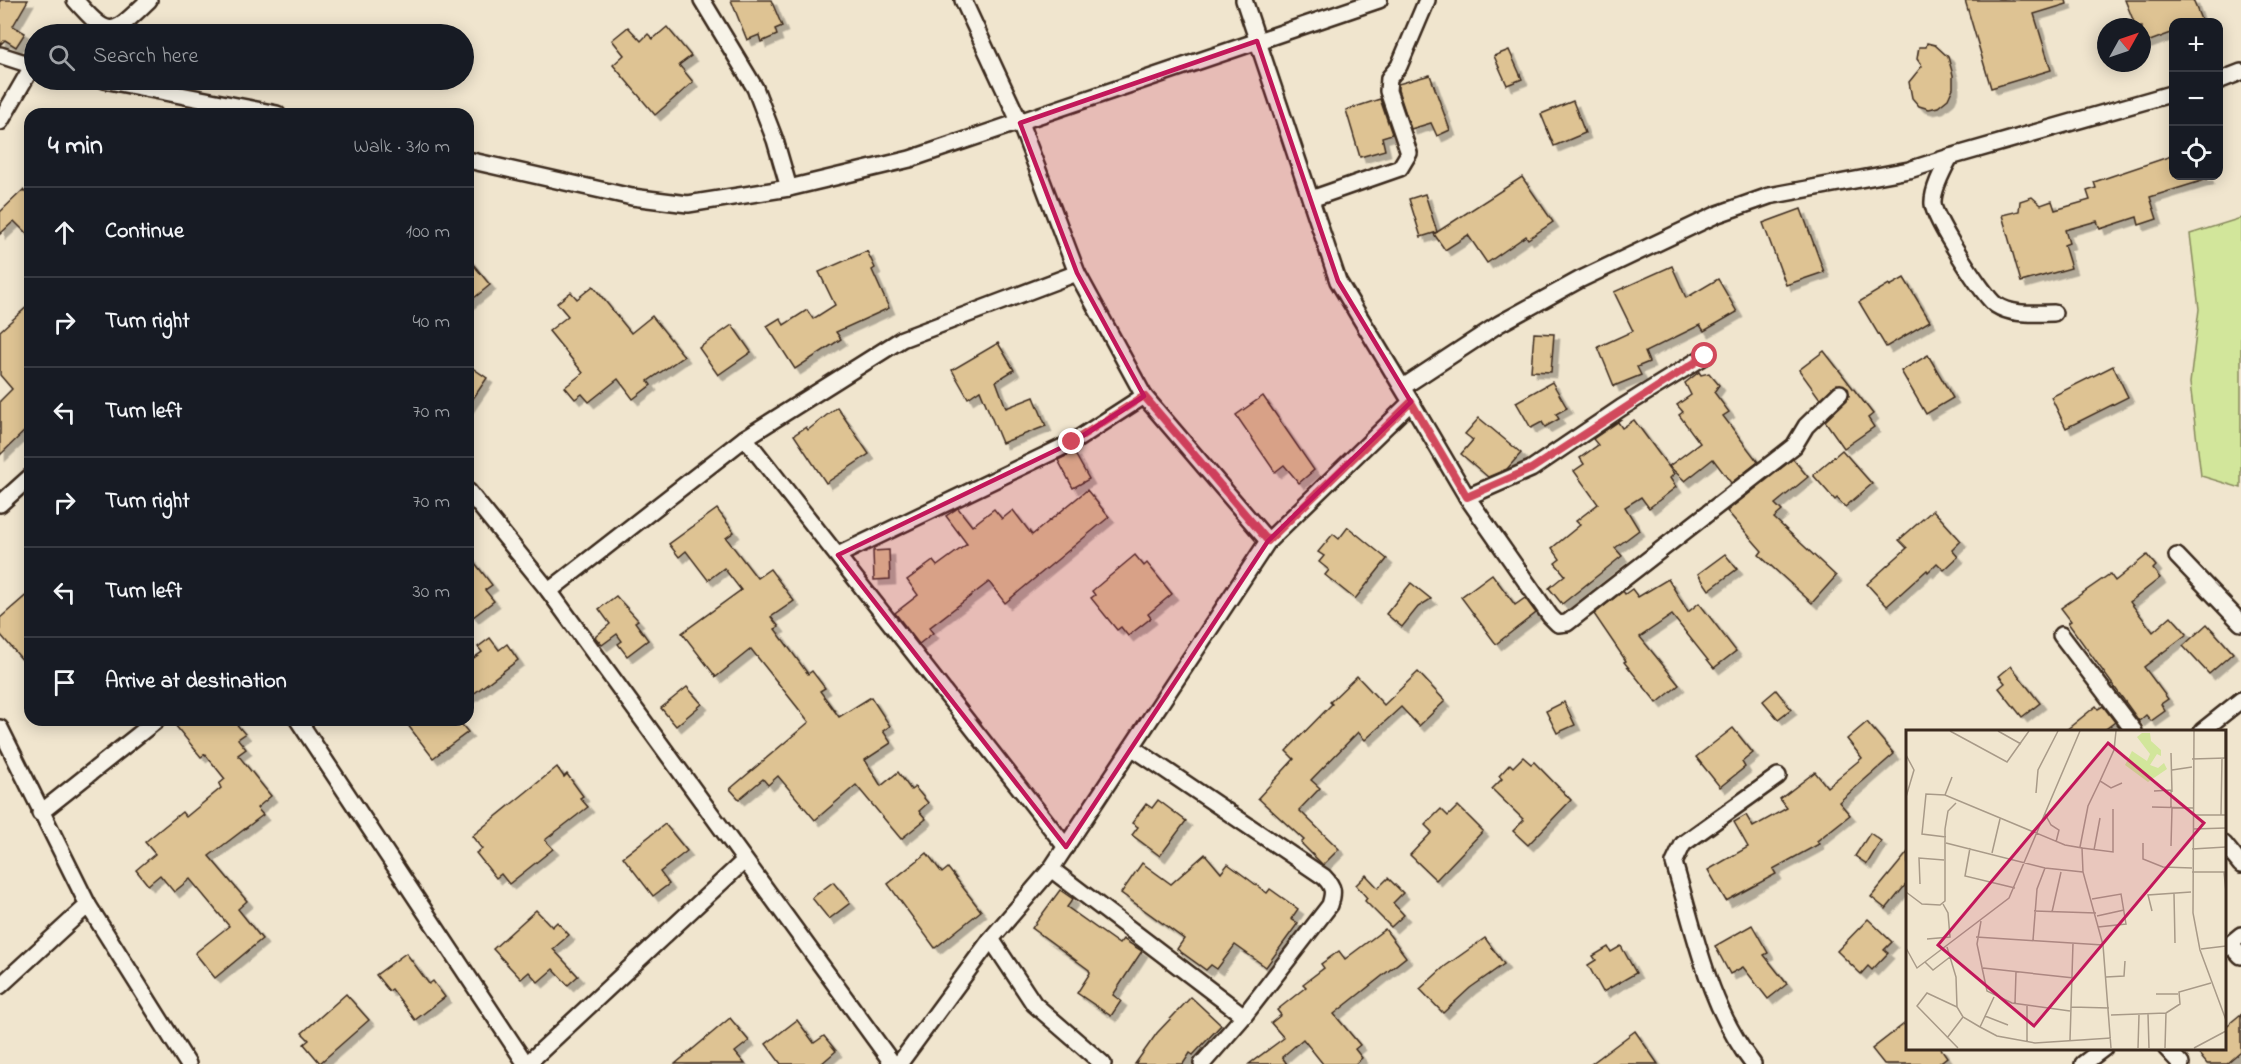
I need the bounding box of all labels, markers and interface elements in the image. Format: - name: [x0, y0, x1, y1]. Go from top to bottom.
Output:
- north arrow: [2097, 18, 2151, 72]
- map controls: [2169, 18, 2223, 180]
- button: +: [2169, 18, 2223, 72]
- search box: [24, 24, 474, 90]
- icon: search: [45, 41, 78, 74]
- text: Search here: [93, 41, 198, 73]
- button: −: [2169, 72, 2223, 126]
- button: locate: [2169, 126, 2223, 180]
- text: 4 min: [48, 128, 103, 166]
- text: Walk · 310 m: [354, 133, 450, 162]
- icon: ahead: [48, 216, 81, 249]
- text: Continue: [105, 216, 184, 248]
- text: 100 m: [406, 218, 450, 247]
- icon: right: [48, 306, 81, 339]
- text: Turn right: [105, 306, 190, 338]
- text: 40 m: [413, 308, 450, 337]
- route start: [1691, 342, 1717, 368]
- icon: left: [48, 396, 81, 429]
- text: Turn left: [105, 396, 182, 428]
- text: 70 m: [413, 398, 450, 427]
- route end: [1058, 428, 1084, 454]
- icon: right: [48, 486, 81, 519]
- text: Turn right: [105, 486, 190, 518]
- text: 70 m: [413, 488, 450, 517]
- icon: left: [48, 576, 81, 609]
- text: Turn left: [105, 576, 182, 608]
- text: 30 m: [413, 578, 450, 607]
- icon: arrive: [48, 666, 81, 699]
- text: Arrive at destination: [105, 666, 287, 698]
- inset map: [1906, 730, 2226, 1049]

